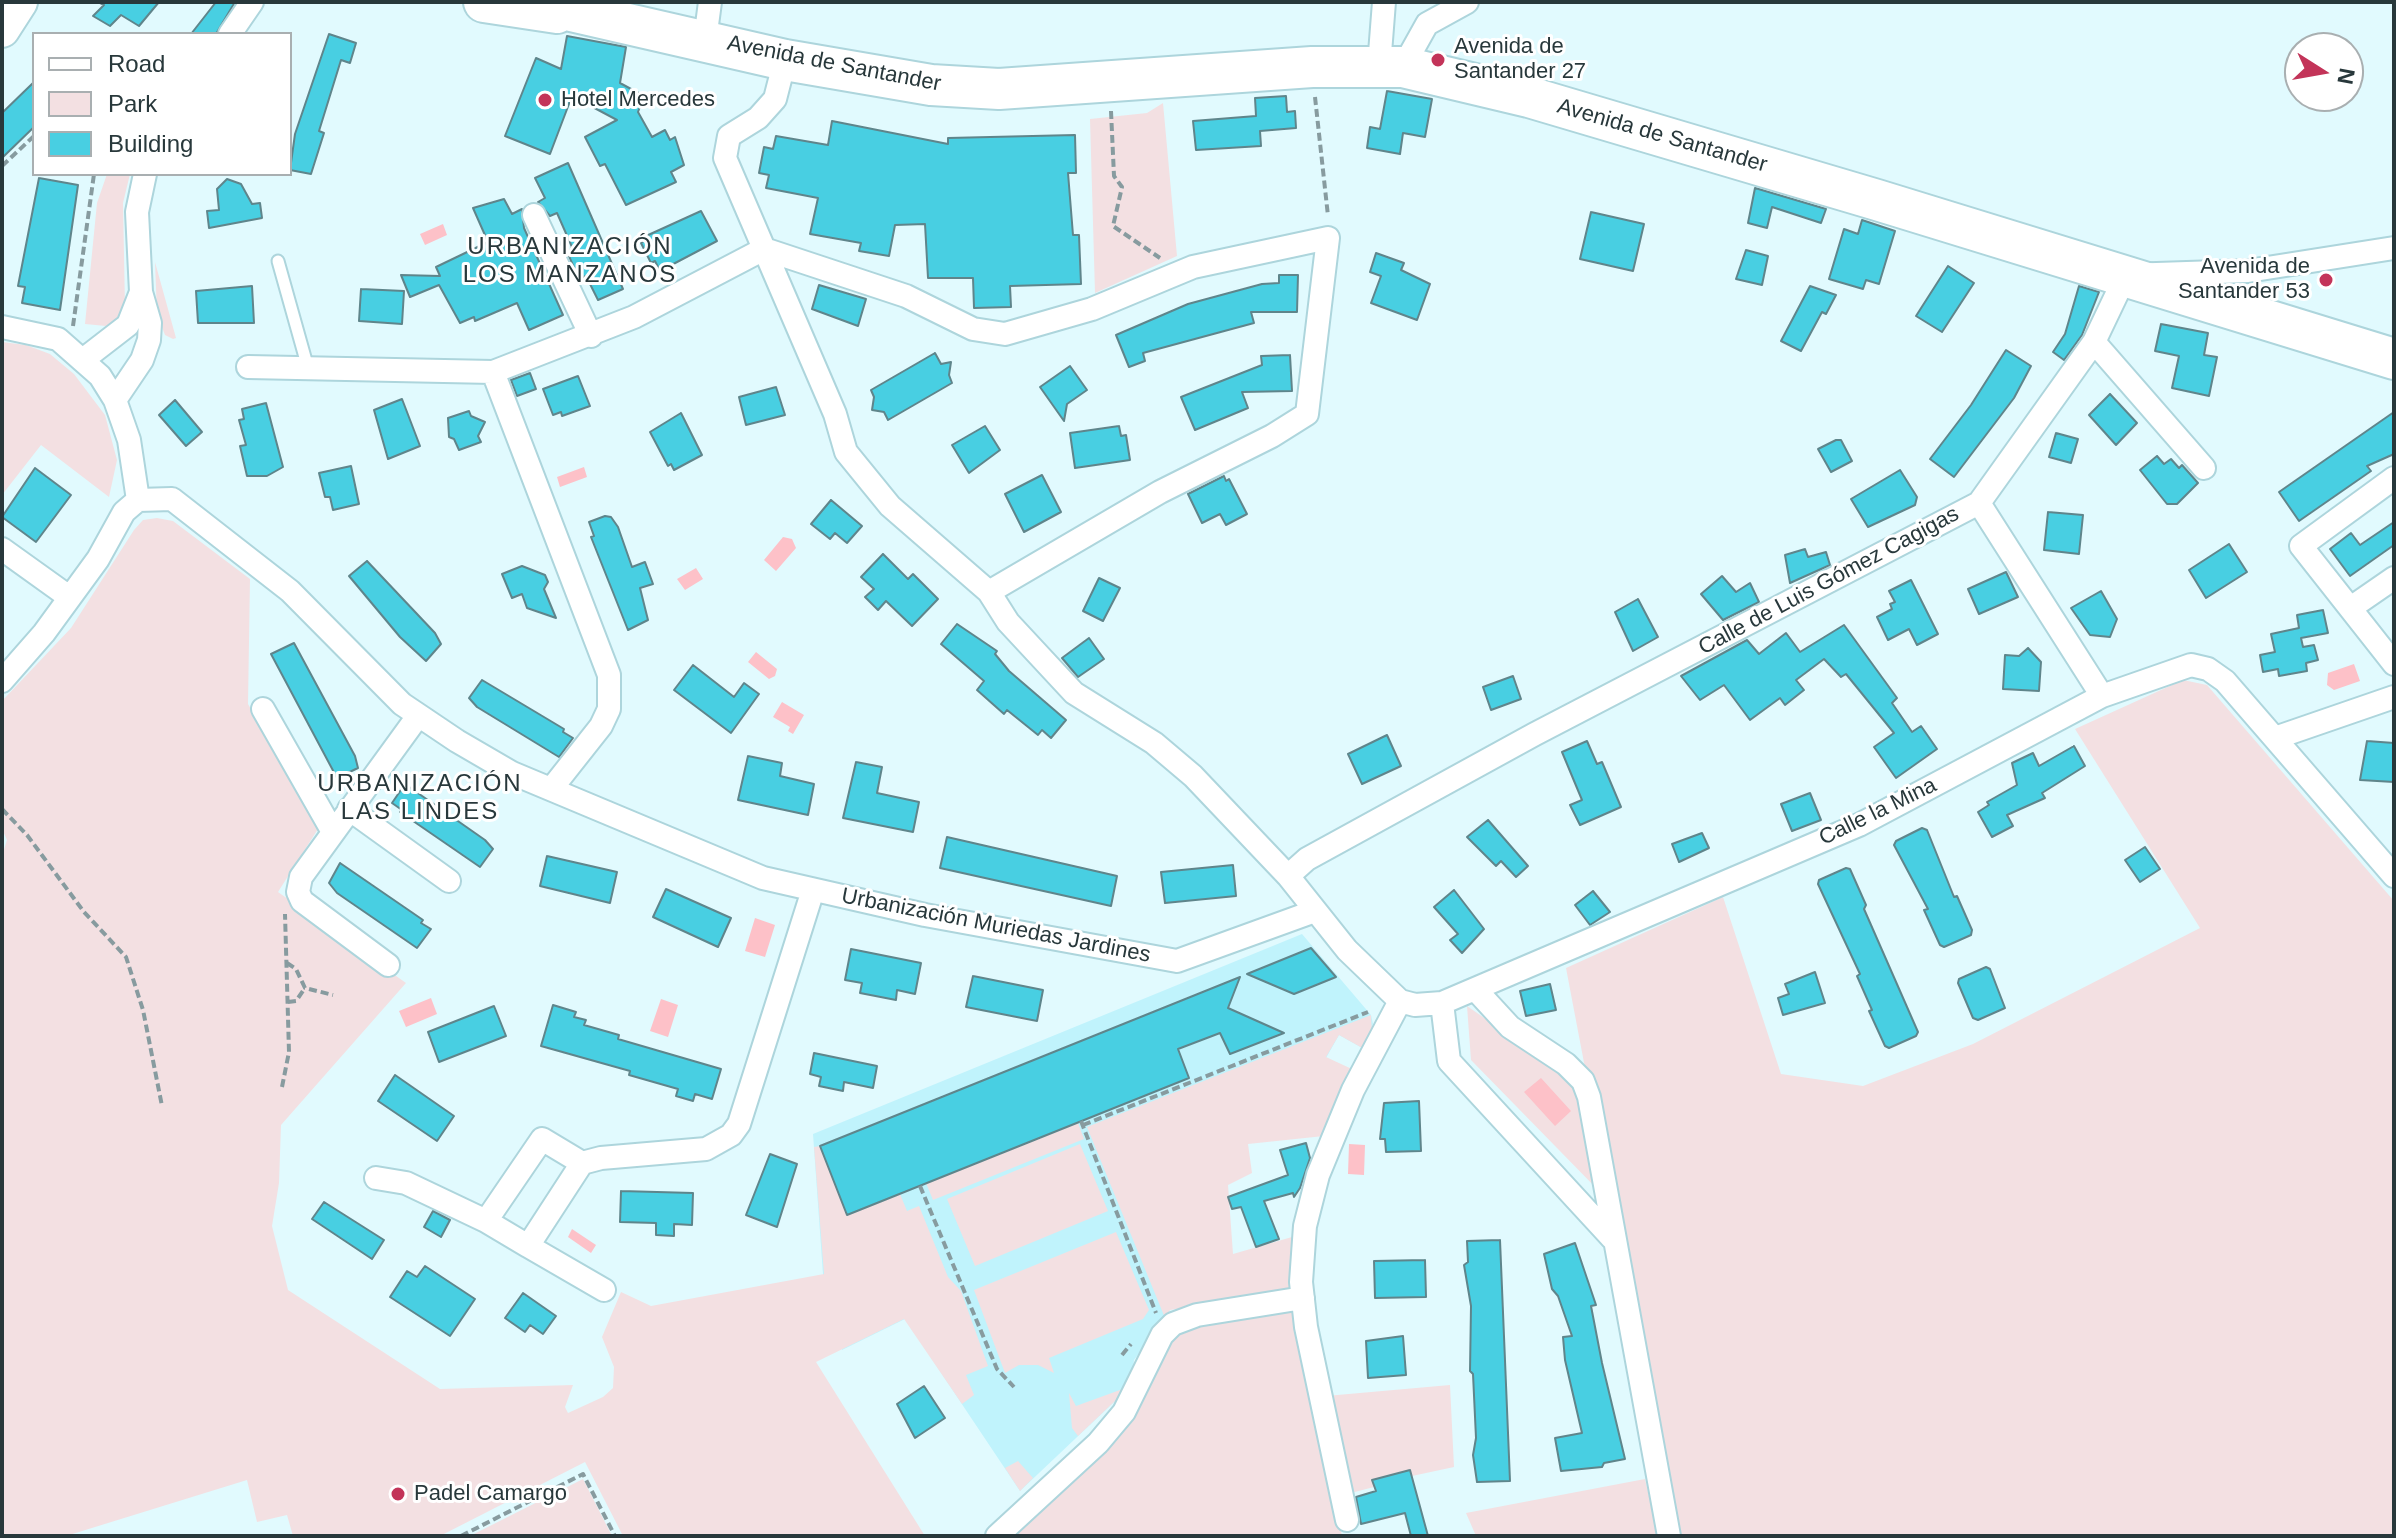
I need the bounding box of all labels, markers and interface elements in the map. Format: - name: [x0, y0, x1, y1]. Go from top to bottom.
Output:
- street label: Avenida de Santander: [725, 30, 943, 98]
- legend: [32, 32, 292, 176]
- north arrow: [2284, 32, 2364, 112]
- place label: Avenida de Santander 27: [1454, 34, 1586, 86]
- text: Road: [108, 50, 165, 77]
- marker: Avenida de Santander 27: [1429, 51, 1447, 69]
- text: N: [2332, 66, 2360, 86]
- place label: Hotel Mercedes: [561, 87, 715, 113]
- text: Park: [108, 90, 157, 117]
- marker: Hotel Mercedes: [536, 91, 554, 109]
- street label: Avenida de Santander: [1554, 93, 1770, 179]
- text: Building: [108, 130, 193, 157]
- district label: URBANIZACIÓN LOS MANZANOS: [463, 233, 677, 289]
- place label: Avenida de Santander 53: [2178, 254, 2310, 306]
- marker: Avenida de Santander 53: [2317, 271, 2335, 289]
- street label: Calle de Luis Gómez Cagigas: [1694, 501, 1964, 661]
- district label: URBANIZACIÓN LAS LINDES: [317, 770, 523, 826]
- street label: Calle la Mina: [1815, 772, 1941, 852]
- street label: Urbanización Muriedas Jardines: [839, 883, 1153, 969]
- place label: Padel Camargo: [414, 1481, 567, 1507]
- marker: Padel Camargo: [389, 1485, 407, 1503]

